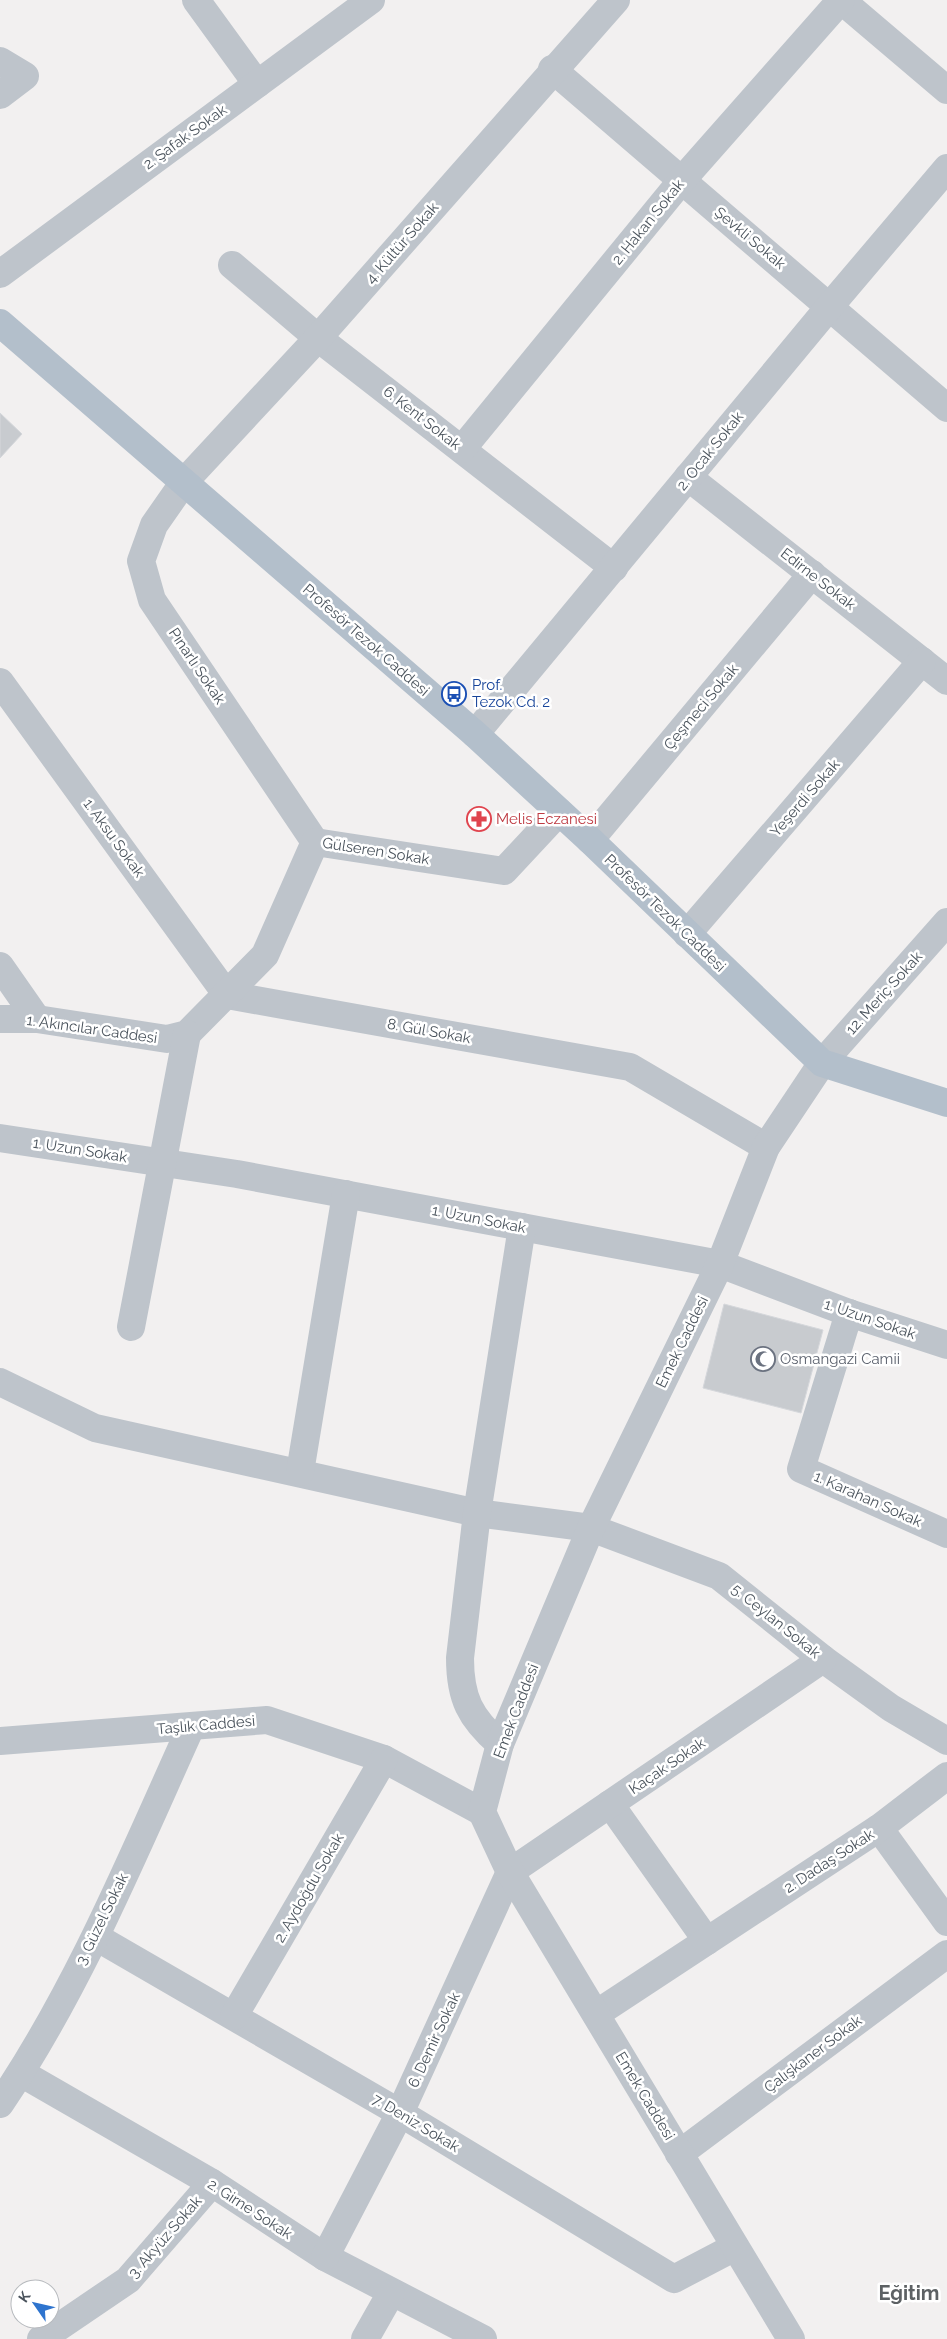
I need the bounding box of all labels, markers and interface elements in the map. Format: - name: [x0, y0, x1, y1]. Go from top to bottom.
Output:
- street label: 2. Şafak Sokak: [140, 101, 230, 173]
- street label: 2. Hakan Sokak: [608, 176, 688, 268]
- street label: 4. Kültür Sokak: [362, 199, 442, 287]
- street label: Şevkli Sokak: [711, 203, 789, 273]
- street label: 6. Kent Sokak: [380, 382, 464, 454]
- street label: 2. Ocak Sokak: [673, 408, 747, 494]
- street label: Edirne Sokak: [777, 544, 859, 614]
- street label: Profesör Tezok Caddesi: [299, 580, 433, 700]
- street label: Pınarlı Sokak: [165, 624, 229, 708]
- street label: Çeşmeci Sokak: [660, 660, 742, 754]
- place label: Prof. Tezok Cd. 2: [472, 676, 550, 711]
- bus stop icon: Prof. Tezok Cd. 2: [441, 681, 467, 707]
- street label: Yeşerdi Sokak: [766, 756, 844, 840]
- street label: 1. Aksu Sokak: [79, 795, 149, 881]
- pharmacy icon: Melis Eczanesi: [466, 806, 492, 832]
- place label: Melis Eczanesi: [496, 810, 597, 828]
- street label: Gülseren Sokak: [321, 834, 431, 868]
- street label: Profesör Tezok Caddesi: [601, 850, 729, 976]
- street label: 12. Meriç Sokak: [842, 948, 926, 1038]
- street label: 1. Akıncılar Caddesi: [26, 1011, 158, 1047]
- street label: 8. Gül Sokak: [386, 1015, 472, 1047]
- street label: 1. Uzun Sokak: [32, 1134, 128, 1166]
- street label: 1. Uzun Sokak: [431, 1201, 528, 1237]
- street label: Emek Caddesi: [652, 1293, 712, 1391]
- street label: 1. Uzun Sokak: [822, 1295, 918, 1343]
- mosque icon: Osmangazi Camii: [750, 1346, 776, 1372]
- place label: Osmangazi Camii: [780, 1350, 900, 1368]
- street label: 1. Karahan Sokak: [811, 1467, 925, 1531]
- street label: 5. Ceylan Sokak: [728, 1580, 824, 1662]
- street label: Emek Caddesi: [490, 1661, 542, 1761]
- street label: Taşlık Caddesi: [156, 1712, 256, 1738]
- street label: Kaçak Sokak: [625, 1734, 709, 1798]
- street label: 2. Dadaş Sokak: [780, 1825, 878, 1897]
- street label: 2. Aydoğdu Sokak: [270, 1830, 348, 1946]
- street label: 3. Güzel Sokak: [72, 1870, 132, 1968]
- street label: 6. Demir Sokak: [404, 1989, 464, 2091]
- street label: Çalışkaner Sokak: [761, 2011, 865, 2097]
- street label: Emek Caddesi: [612, 2049, 678, 2143]
- street label: 7. Deniz Sokak: [369, 2090, 463, 2156]
- street label: 2. Girne Sokak: [204, 2175, 296, 2243]
- street label: 3. Akyüz Sokak: [125, 2192, 205, 2282]
- north arrow: [10, 2279, 60, 2329]
- district label: Eğitim: [878, 2281, 940, 2305]
- text: K: [15, 2288, 34, 2305]

